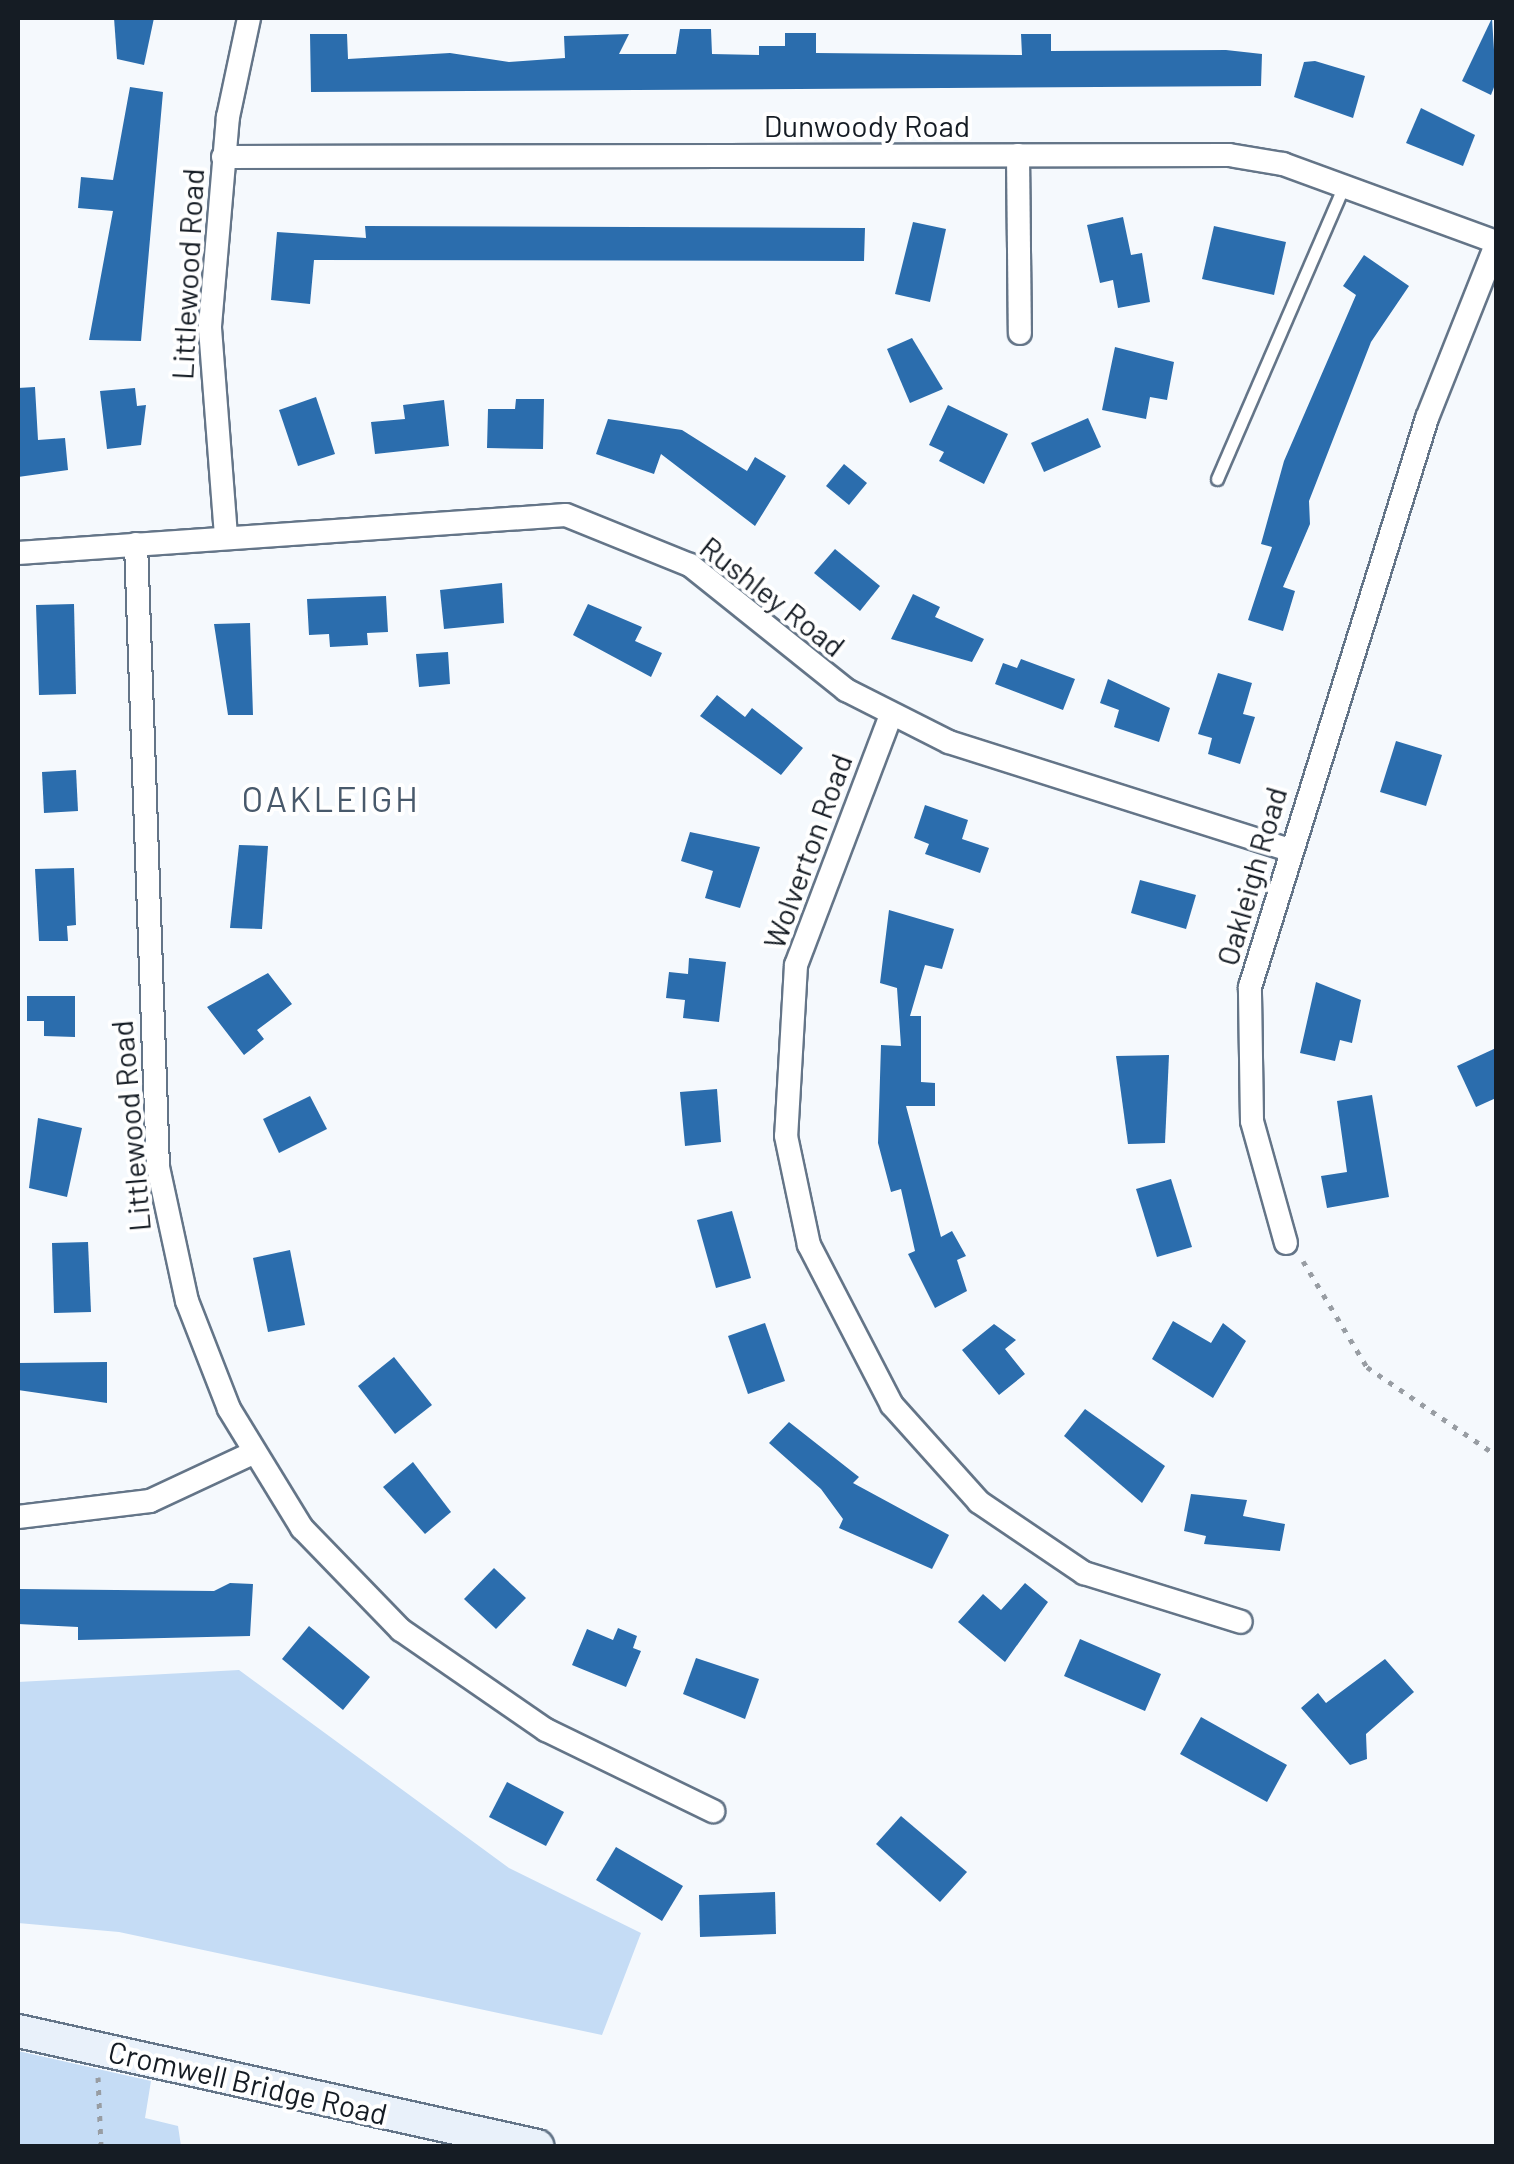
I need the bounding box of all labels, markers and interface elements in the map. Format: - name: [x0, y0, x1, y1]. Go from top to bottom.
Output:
- street label: Dunwoody Road: [764, 107, 970, 143]
- street label: Littlewood Road: [163, 167, 211, 381]
- street label: Rushley Road: [693, 528, 853, 664]
- street label: Wolverton Road: [755, 749, 859, 953]
- district label: OAKLEIGH: [242, 777, 420, 819]
- street label: Oakleigh Road: [1208, 783, 1294, 969]
- street label: Littlewood Road: [103, 1019, 157, 1233]
- street label: Cromwell Bridge Road: [105, 2032, 391, 2132]

